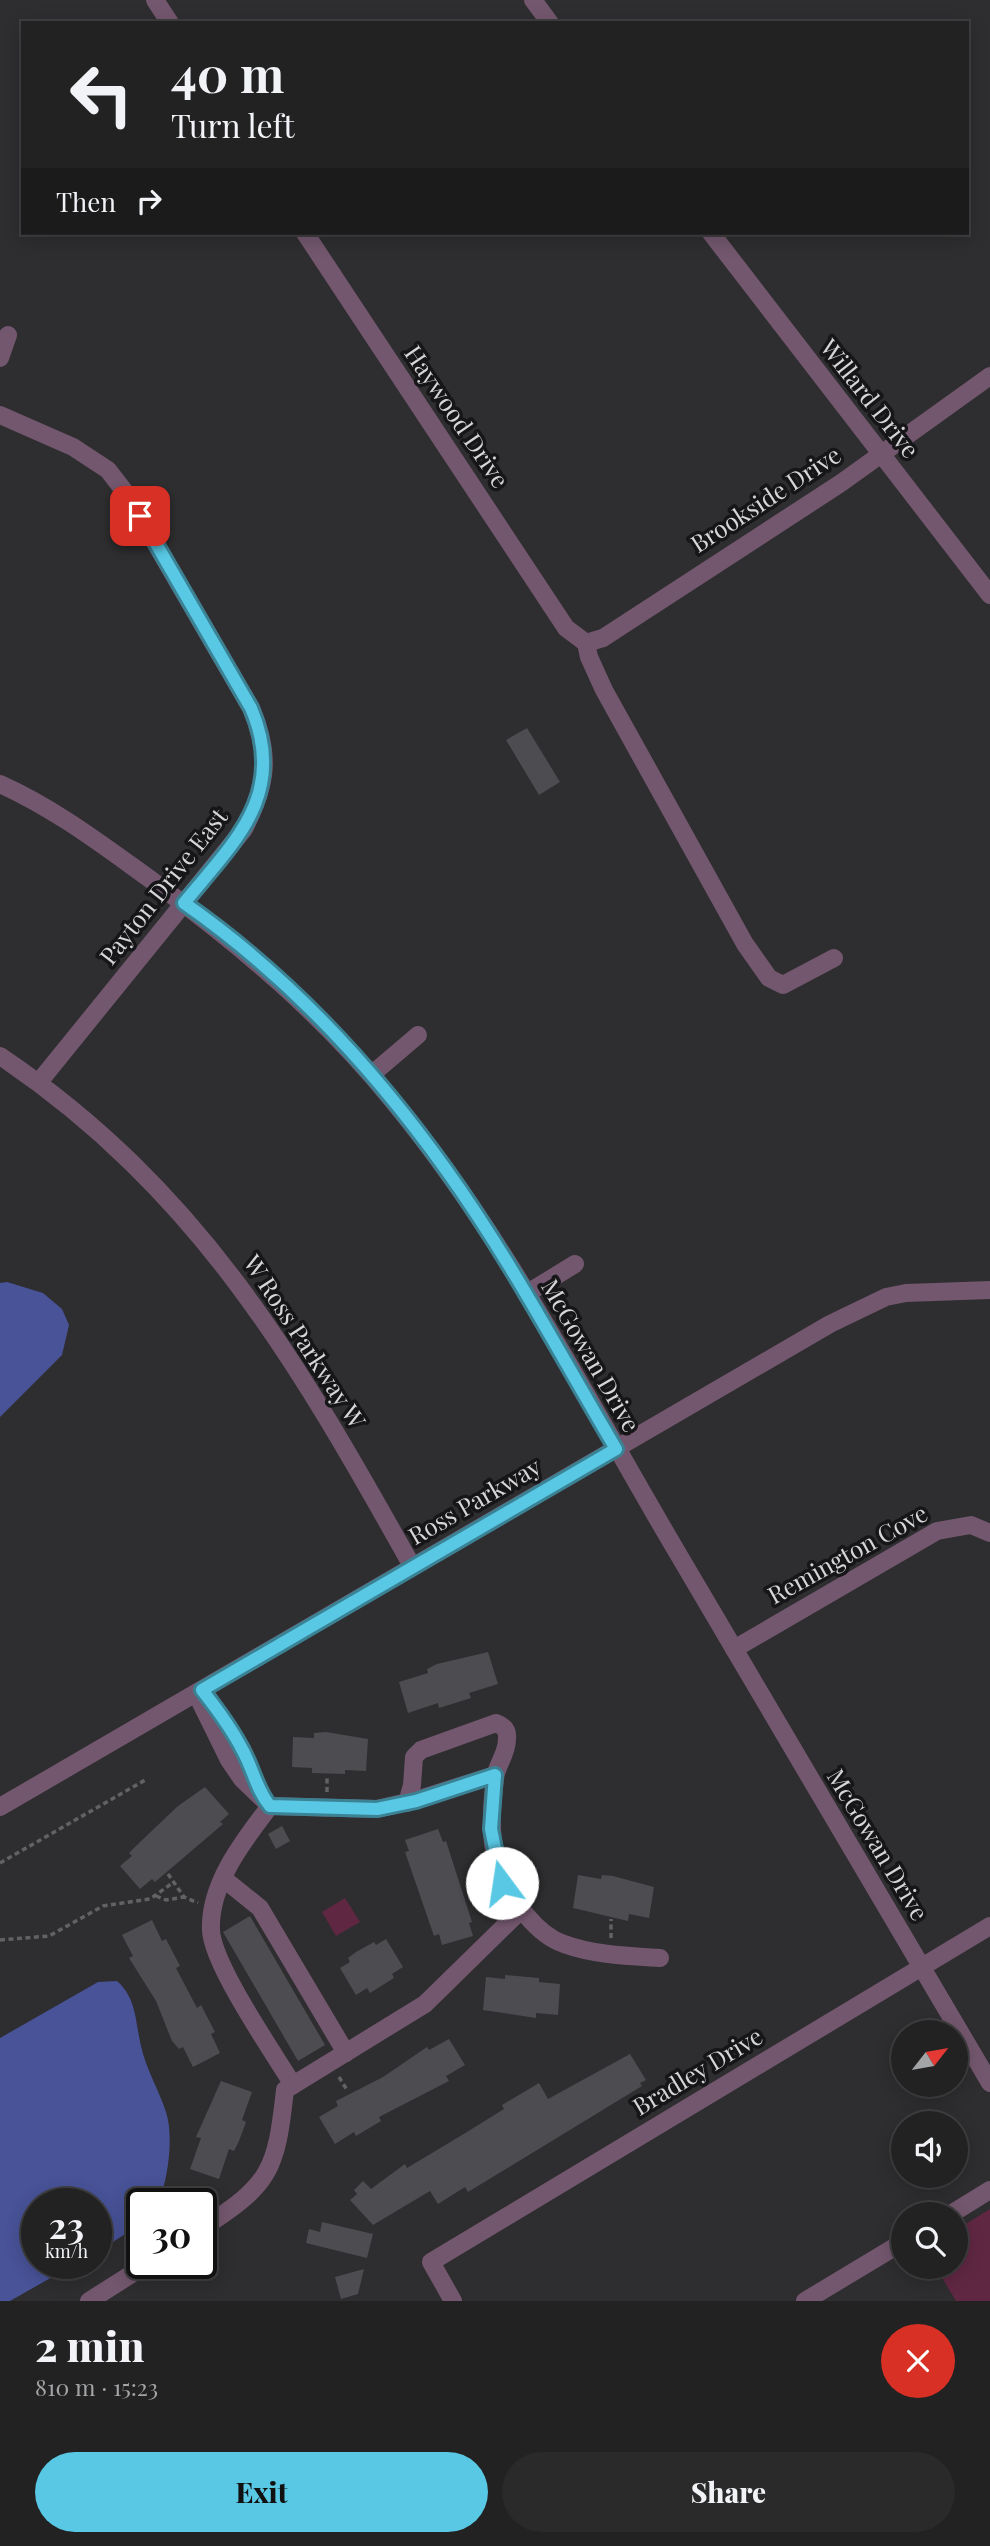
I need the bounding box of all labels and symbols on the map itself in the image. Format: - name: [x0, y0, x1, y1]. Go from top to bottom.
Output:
- street label: Willard Drive: [813, 331, 927, 464]
- street label: Haywood Drive: [398, 338, 517, 493]
- street label: Brookside Drive: [684, 438, 846, 559]
- pin: [110, 486, 170, 546]
- street label: Payton Drive East: [91, 801, 234, 971]
- street label: W Ross Parkway W: [237, 1247, 374, 1434]
- street label: McGowan Drive: [535, 1273, 648, 1437]
- street label: Ross Parkway: [402, 1450, 546, 1551]
- street label: Remington Cove: [761, 1496, 933, 1610]
- street label: McGowan Drive: [821, 1762, 937, 1926]
- position arrow: [465, 1846, 539, 1920]
- street label: Bradley Drive: [626, 2019, 768, 2122]
- north arrow: [891, 2020, 968, 2096]
- speed limit sign: 30: [126, 2188, 217, 2279]

